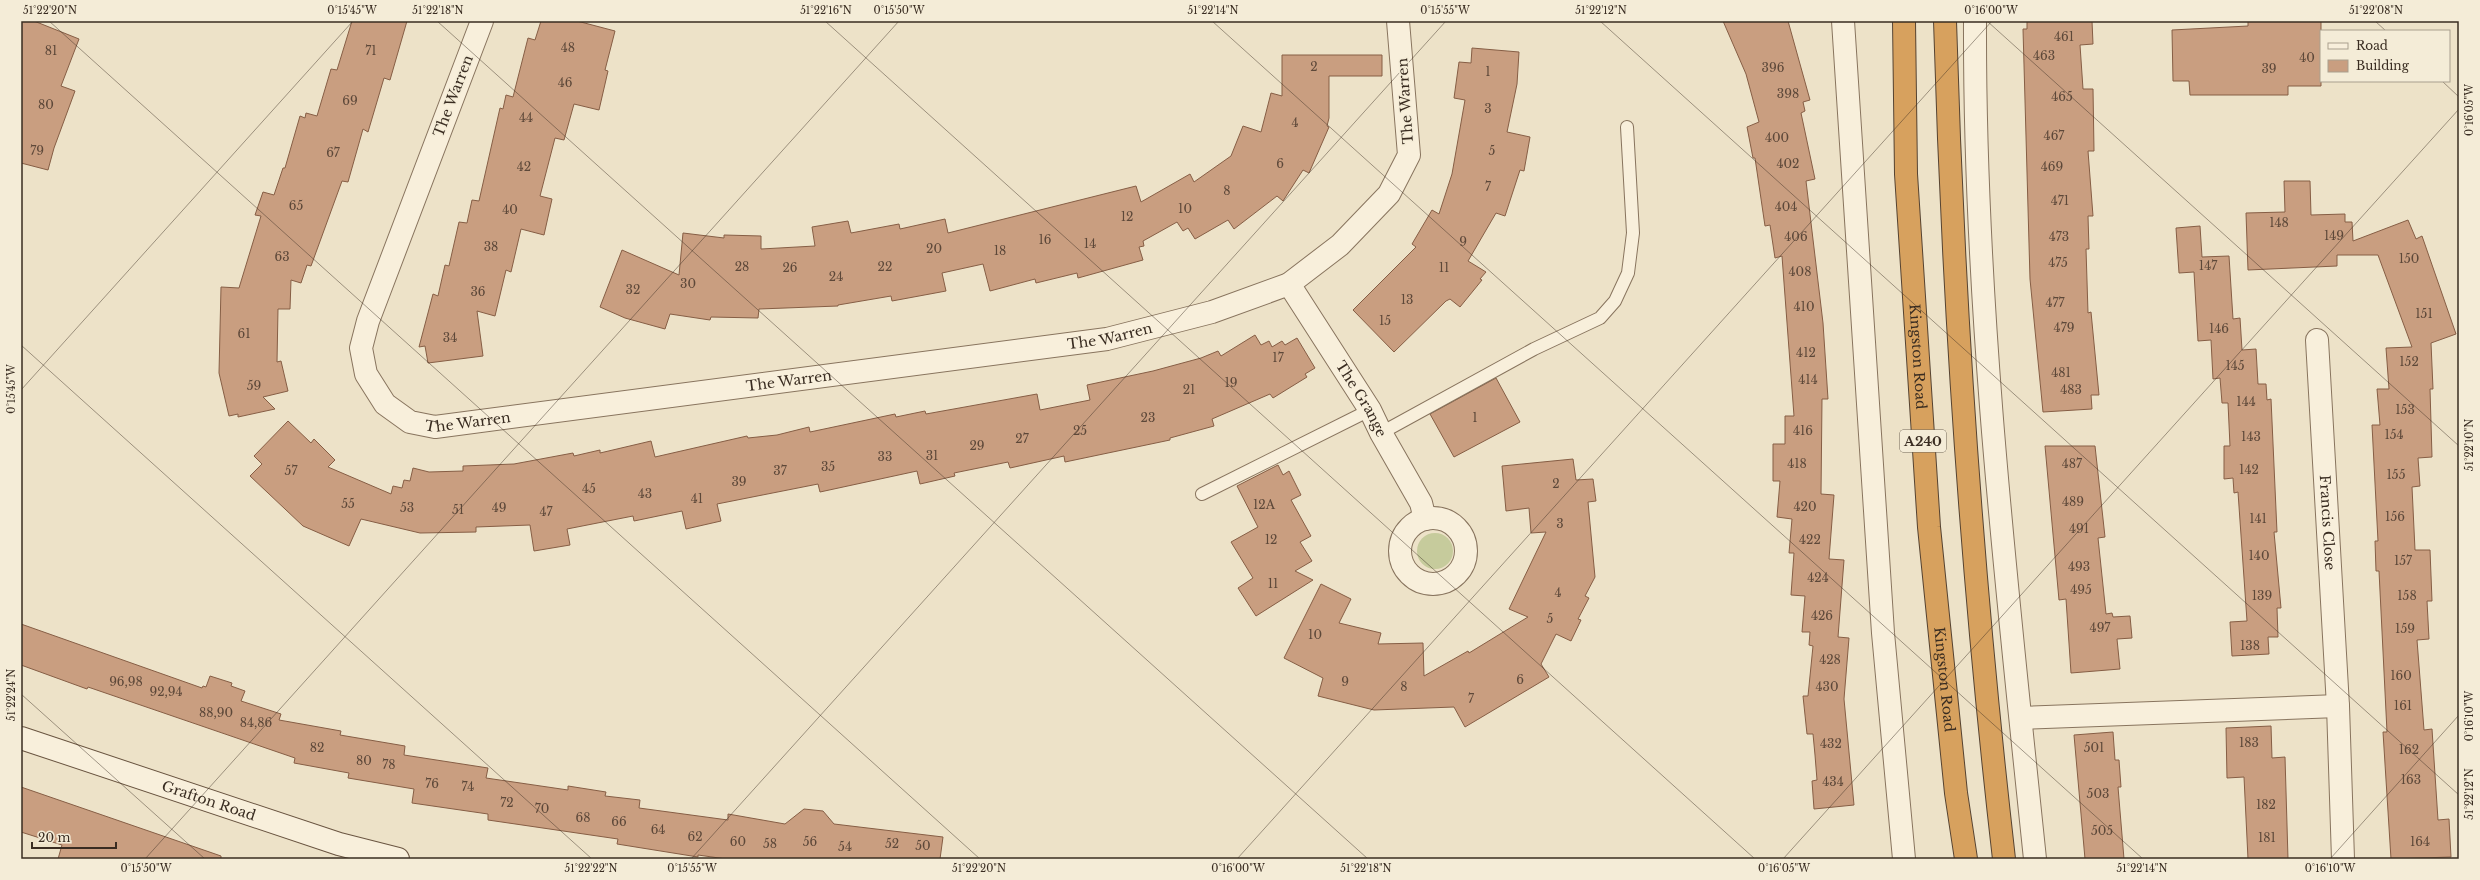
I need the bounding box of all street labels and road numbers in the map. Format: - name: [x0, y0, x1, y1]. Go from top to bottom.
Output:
- street label: The Warren: [429, 52, 477, 139]
- street label: The Warren: [1393, 57, 1417, 145]
- street label: Kingston Road: [1905, 303, 1930, 410]
- street label: The Warren: [1066, 319, 1154, 353]
- street label: The Grange: [1332, 358, 1391, 440]
- street label: The Warren: [745, 366, 833, 395]
- street label: The Warren: [423, 408, 512, 436]
- road number: A240: [1900, 430, 1946, 452]
- street label: Francis Close: [2316, 475, 2339, 571]
- street label: Kingston Road: [1930, 626, 1959, 733]
- street label: Grafton Road: [160, 777, 259, 825]

